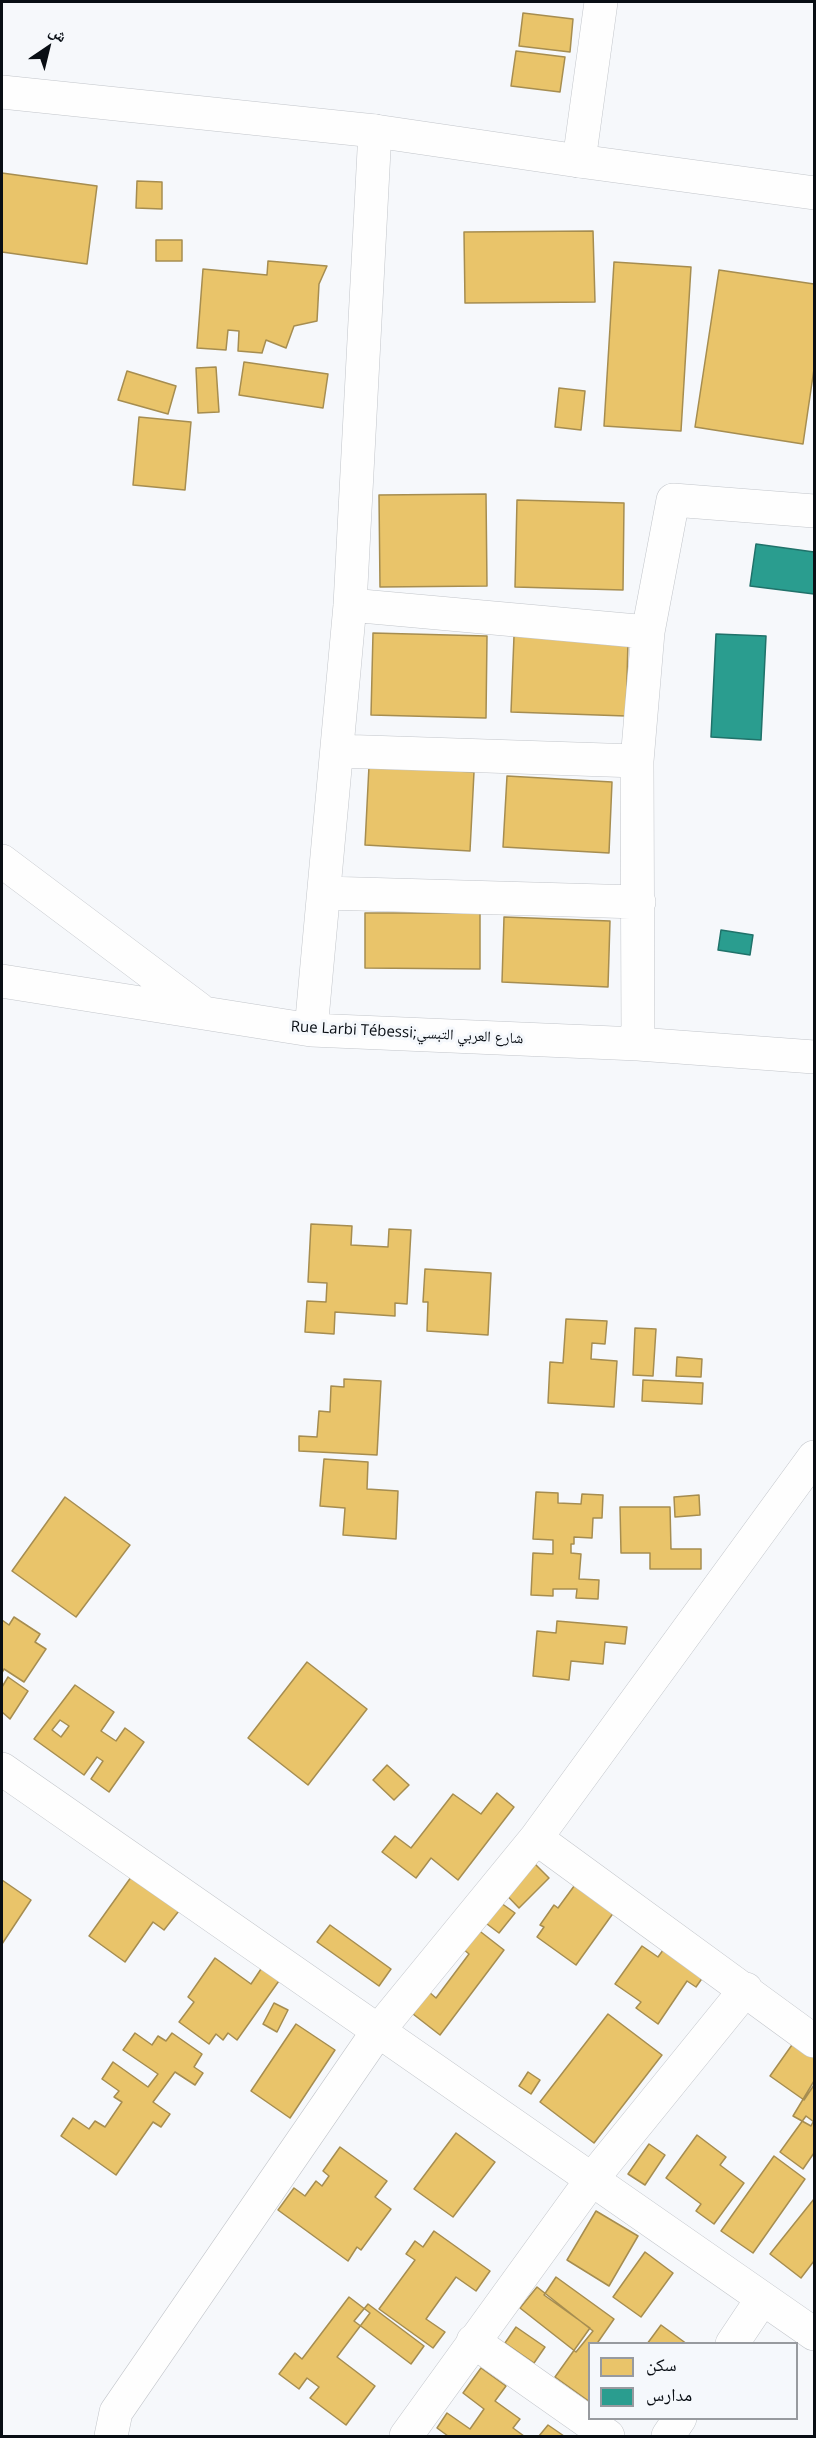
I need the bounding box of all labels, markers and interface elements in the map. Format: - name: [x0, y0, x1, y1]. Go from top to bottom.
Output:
- north arrow: [18, 18, 78, 78]
- text: ش: [45, 19, 72, 47]
- street label: Rue Larbi Tébessi;شارع العربي التبسي: [290, 1018, 524, 1048]
- legend: [588, 2342, 798, 2420]
- text: سكن: [646, 2352, 677, 2376]
- text: مدارس: [646, 2382, 692, 2406]

